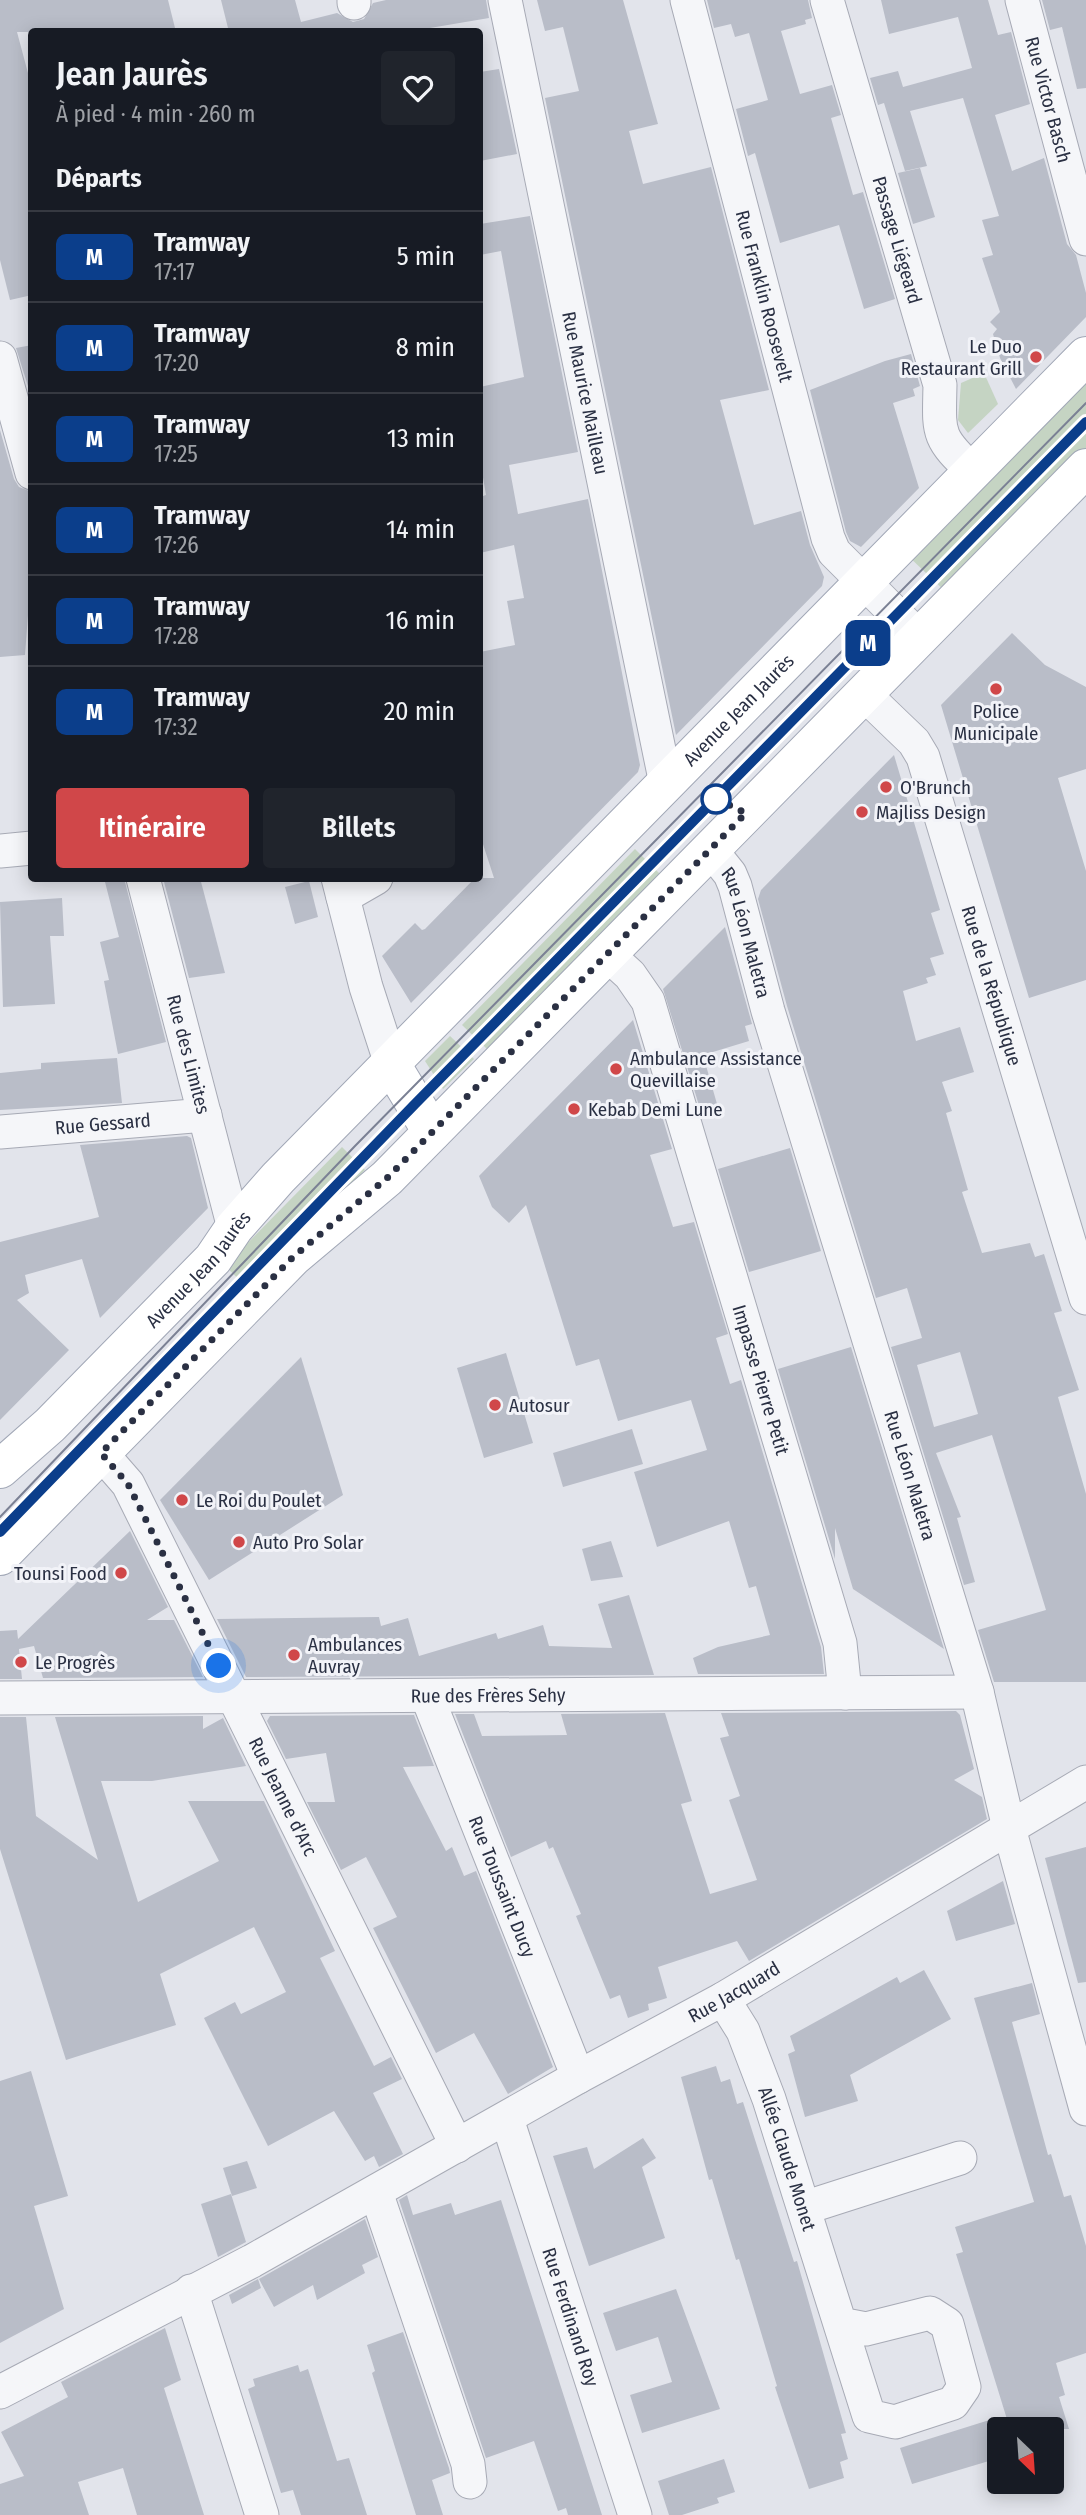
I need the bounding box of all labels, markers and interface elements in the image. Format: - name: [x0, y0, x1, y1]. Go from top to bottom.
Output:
- street label: Rue Victor Basch: [1021, 34, 1077, 165]
- button: heart: [381, 51, 455, 125]
- text: Jean Jaurès: [56, 54, 208, 94]
- text: À pied · 4 min · 260 m: [56, 100, 255, 128]
- text: Départs: [56, 163, 142, 194]
- street label: Passage Liégeard: [868, 173, 927, 306]
- street label: Rue Franklin Roosevelt: [731, 208, 798, 385]
- text: Tramway: [154, 227, 250, 258]
- text: 5 min: [397, 241, 455, 272]
- text: M: [86, 243, 103, 271]
- text: 17:17: [154, 258, 195, 286]
- street label: Rue Maurice Mailleau: [558, 309, 614, 476]
- text: Tramway: [154, 318, 250, 349]
- text: 8 min: [396, 332, 455, 363]
- text: M: [86, 334, 103, 362]
- place label: Le Duo Restaurant Grill: [901, 335, 1022, 380]
- text: 17:20: [154, 349, 199, 377]
- marker: Le Duo Restaurant Grill: [1028, 349, 1044, 365]
- text: Tramway: [154, 409, 250, 440]
- text: 13 min: [387, 423, 455, 454]
- text: M: [86, 425, 103, 453]
- text: 17:25: [154, 440, 198, 468]
- text: Tramway: [154, 500, 250, 531]
- text: 14 min: [386, 514, 455, 545]
- text: M: [86, 516, 103, 544]
- text: 17:26: [154, 531, 199, 559]
- text: Tramway: [154, 591, 250, 622]
- text: 16 min: [386, 605, 455, 636]
- text: M: [86, 607, 103, 635]
- line badge: M: [845, 620, 891, 666]
- text: 17:28: [154, 622, 199, 650]
- text: M: [859, 629, 877, 657]
- street label: Avenue Jean Jaurès: [678, 649, 798, 770]
- marker: Police Municipale: [988, 681, 1004, 697]
- text: Tramway: [154, 682, 250, 713]
- text: 20 min: [384, 696, 455, 727]
- text: M: [86, 698, 103, 726]
- place label: Police Municipale: [954, 700, 1038, 745]
- text: 17:32: [154, 713, 198, 741]
- place label: O'Brunch: [900, 776, 971, 799]
- marker: O'Brunch: [878, 779, 894, 795]
- unlabelled marker: [701, 784, 731, 814]
- button: Itinéraire: [56, 788, 249, 868]
- button: Billets: [263, 788, 455, 868]
- place label: Majliss Design: [876, 801, 986, 824]
- marker: Majliss Design: [854, 804, 870, 820]
- street label: Rue Léon Maletra: [717, 862, 776, 1000]
- street label: Rue de la République: [957, 903, 1027, 1068]
- street label: Rue des Limites: [162, 992, 215, 1116]
- place label: Ambulance Assistance Quevillaise: [630, 1047, 802, 1092]
- marker: Ambulance Assistance Quevillaise: [608, 1061, 624, 1077]
- place label: Kebab Demi Lune: [588, 1098, 723, 1121]
- marker: Kebab Demi Lune: [566, 1101, 582, 1117]
- street label: Rue Gessard: [54, 1108, 151, 1139]
- street label: Avenue Jean Jaurès: [141, 1206, 255, 1332]
- street label: Impasse Pierre Petit: [728, 1302, 795, 1458]
- place label: Autosur: [509, 1394, 570, 1417]
- marker: Autosur: [487, 1397, 503, 1413]
- street label: Rue Léon Maletra: [880, 1408, 941, 1543]
- place label: Le Roi du Poulet: [196, 1489, 322, 1512]
- marker: Le Roi du Poulet: [174, 1492, 190, 1508]
- place label: Auto Pro Solar: [253, 1531, 364, 1554]
- marker: Auto Pro Solar: [231, 1534, 247, 1550]
- place label: Tounsi Food: [14, 1562, 107, 1585]
- marker: Tounsi Food: [113, 1565, 129, 1581]
- place label: Ambulances Auvray: [308, 1633, 402, 1678]
- marker: Ambulances Auvray: [286, 1647, 302, 1663]
- your location: [201, 1648, 236, 1683]
- place label: Le Progrès: [35, 1651, 115, 1674]
- marker: Le Progrès: [13, 1654, 29, 1670]
- street label: Rue des Frères Sehy: [411, 1683, 566, 1707]
- street label: Rue Jeanne d'Arc: [244, 1733, 322, 1860]
- street label: Rue Toussaint Ducy: [464, 1813, 541, 1961]
- street label: Rue Jacquard: [684, 1956, 784, 2027]
- street label: Allée Claude Monet: [754, 2083, 822, 2234]
- street label: Rue Ferdinand Roy: [538, 2244, 604, 2390]
- north arrow: [987, 2417, 1064, 2494]
- map controls: [987, 2417, 1064, 2494]

